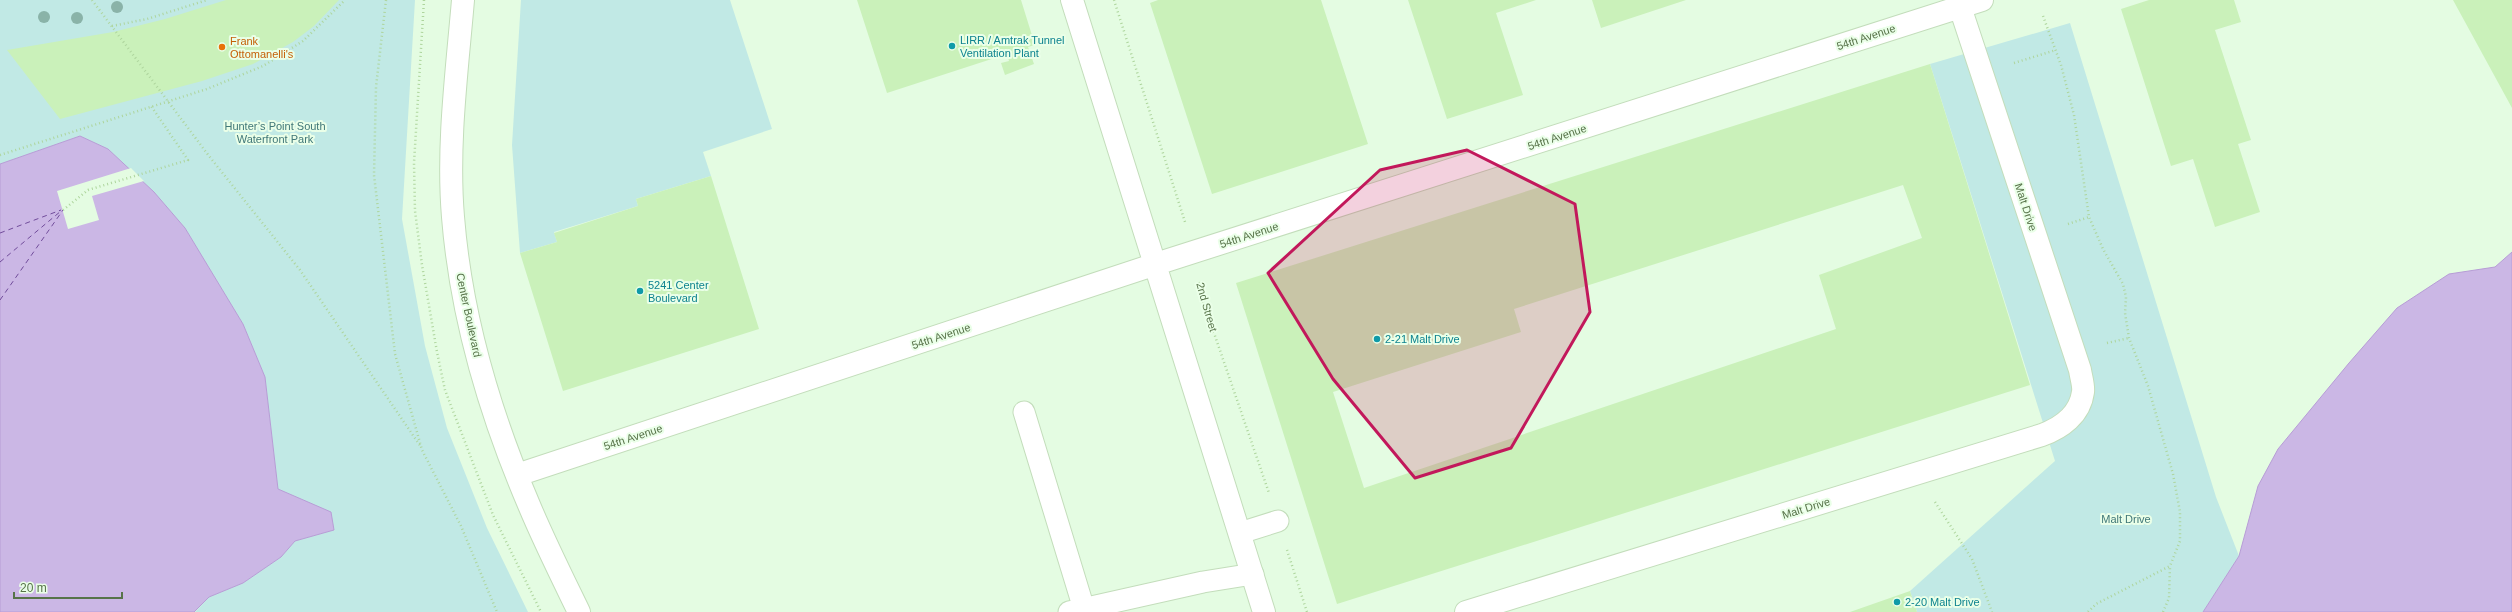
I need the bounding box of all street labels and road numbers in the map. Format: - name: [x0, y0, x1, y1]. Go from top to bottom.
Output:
- street label: 54th Avenue: [1835, 22, 1897, 52]
- street label: 54th Avenue: [1526, 122, 1588, 152]
- street label: Malt Drive: [2013, 182, 2039, 232]
- street label: 54th Avenue: [1218, 220, 1280, 250]
- street label: Center Boulevard: [454, 272, 484, 358]
- street label: 2nd Street: [1194, 281, 1220, 333]
- street label: 54th Avenue: [910, 321, 972, 351]
- street label: 54th Avenue: [602, 422, 664, 452]
- street label: Malt Drive: [1781, 495, 1831, 521]

